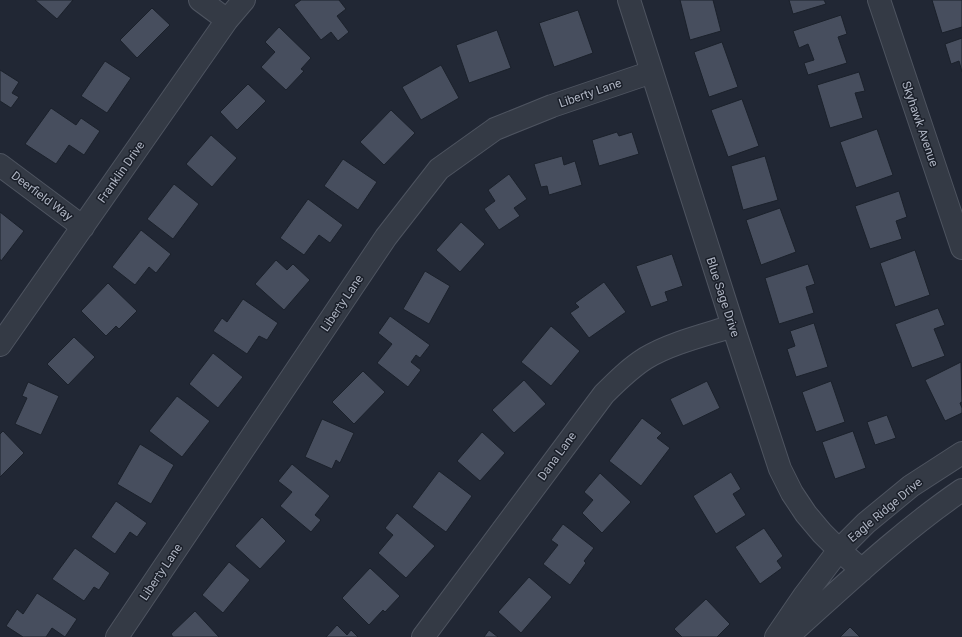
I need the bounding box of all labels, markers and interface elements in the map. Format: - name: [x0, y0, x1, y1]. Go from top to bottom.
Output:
- street label: Liberty Lane: [557, 76, 623, 110]
- street label: Skyhawk Avenue: [899, 79, 941, 169]
- street label: Franklin Drive: [95, 139, 147, 205]
- street label: Deerfield Way: [9, 168, 76, 224]
- street label: Blue Sage Drive: [704, 255, 742, 339]
- street label: Liberty Lane: [318, 272, 366, 334]
- street label: Dana Lane: [535, 429, 579, 483]
- street label: Eagle Ridge Drive: [845, 475, 925, 545]
- street label: Liberty Lane: [137, 541, 185, 603]

